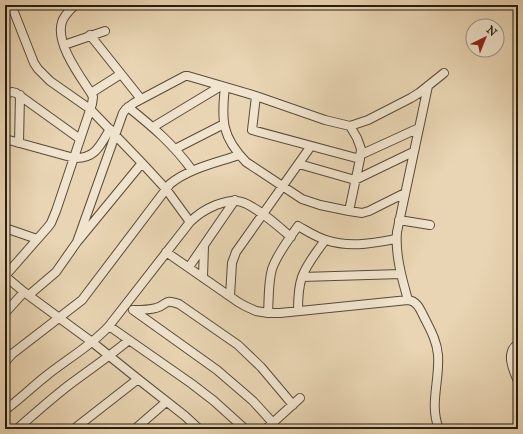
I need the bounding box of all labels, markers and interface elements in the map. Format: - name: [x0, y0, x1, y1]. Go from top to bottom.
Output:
- north arrow: [465, 18, 505, 58]
- text: N: [484, 23, 500, 39]

